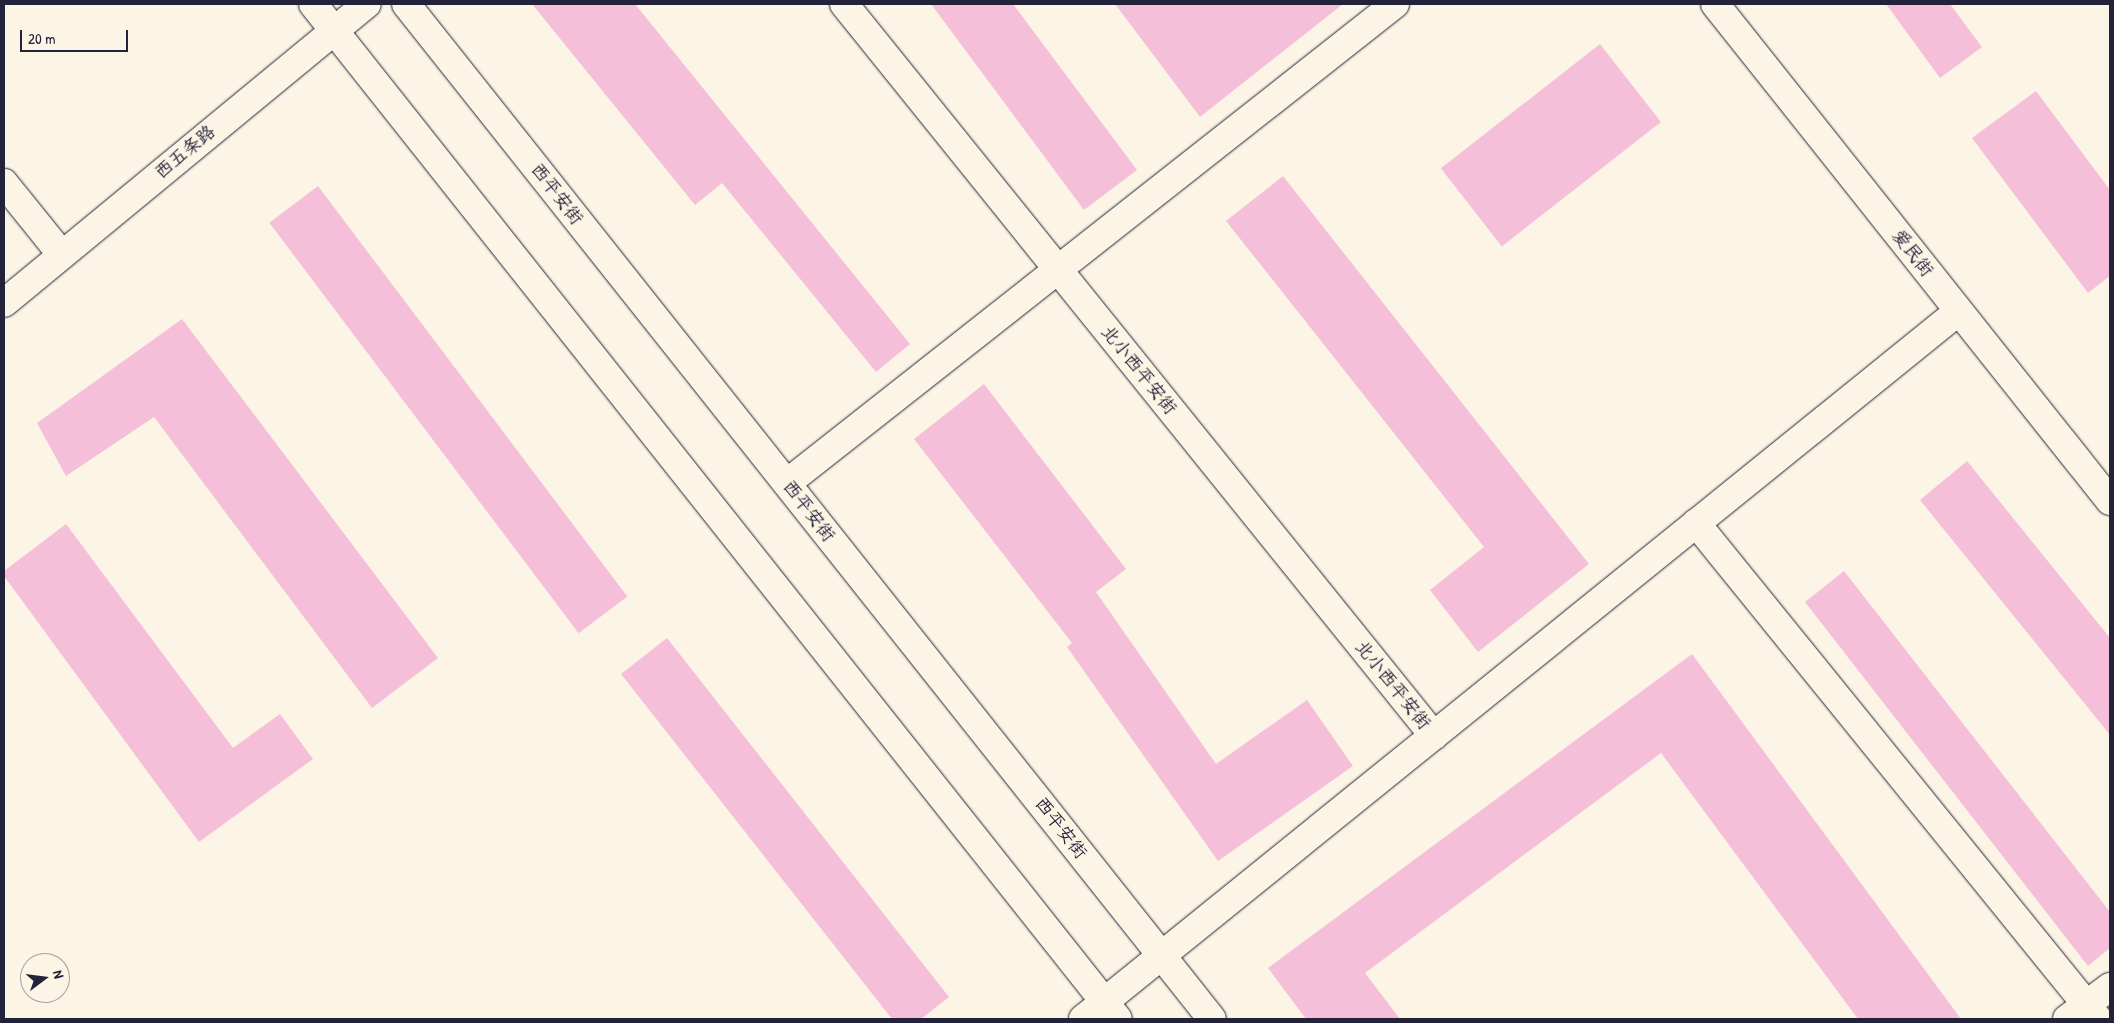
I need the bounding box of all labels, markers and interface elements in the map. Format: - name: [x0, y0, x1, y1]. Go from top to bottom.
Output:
- scale bar: [22, 20, 130, 52]
- text: 20 m: [28, 28, 55, 49]
- street label: 西五条路: [150, 121, 220, 183]
- street label: 西平安街: [526, 159, 588, 229]
- street label: 爱民街: [1888, 225, 1938, 281]
- street label: 北小西平安街: [1097, 321, 1181, 419]
- street label: 西平安街: [778, 476, 840, 546]
- street label: 北小西平安街: [1351, 636, 1435, 734]
- street label: 西平安街: [1030, 793, 1092, 863]
- north arrow: [20, 953, 70, 1003]
- text: N: [49, 968, 69, 980]

